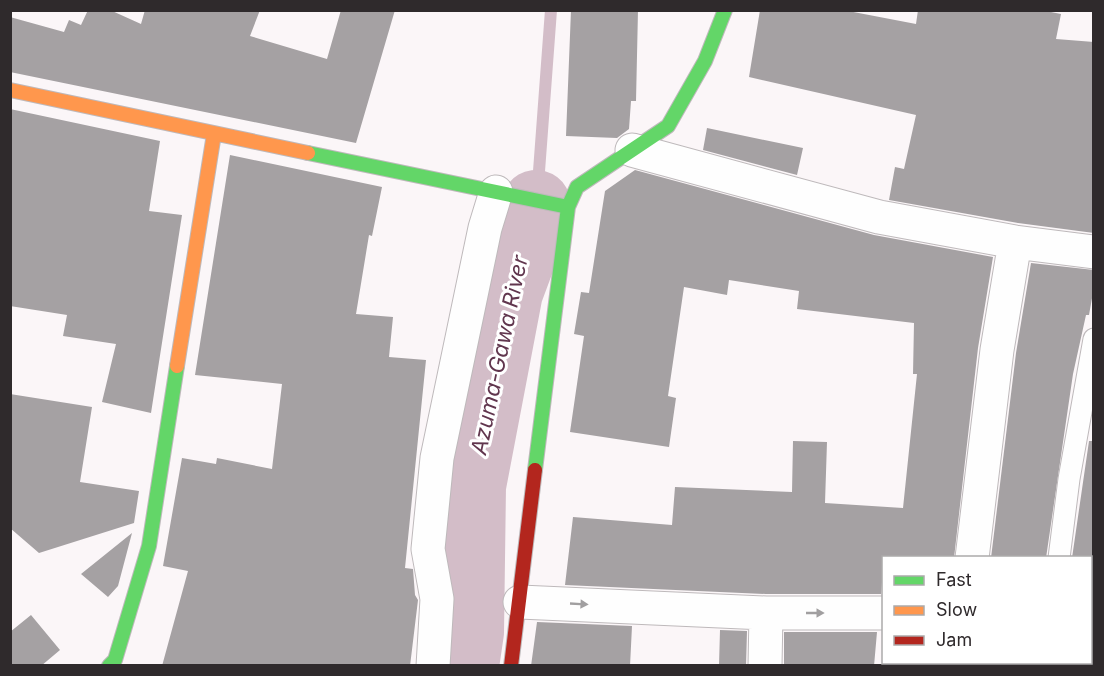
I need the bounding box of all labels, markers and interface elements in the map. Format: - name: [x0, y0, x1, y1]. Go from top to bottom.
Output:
- water label: Azuma-Gawa River: [465, 252, 533, 458]
- legend: [882, 556, 1092, 664]
- text: Fast: [936, 569, 972, 590]
- text: Slow: [936, 599, 977, 620]
- one-way arrow: [569, 600, 588, 609]
- one-way arrow: [806, 608, 825, 618]
- text: Jam: [936, 629, 972, 650]

